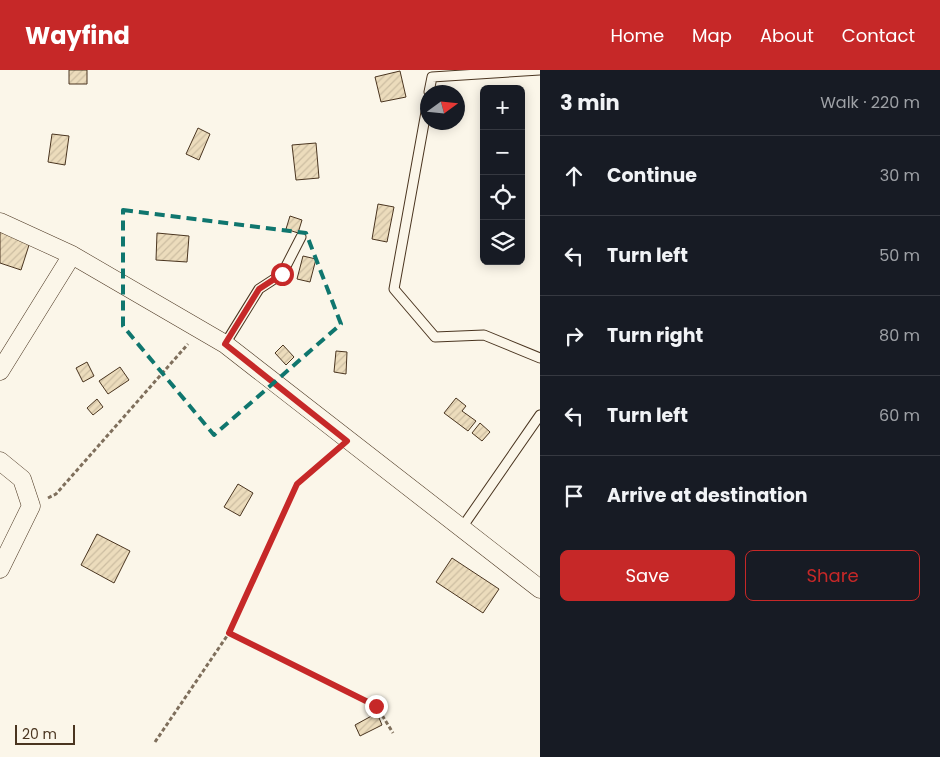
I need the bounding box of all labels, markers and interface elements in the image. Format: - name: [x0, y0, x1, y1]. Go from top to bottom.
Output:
- text: Wayfind: [25, 19, 130, 52]
- text: Home: [610, 23, 664, 48]
- text: Map: [692, 23, 732, 48]
- text: About: [760, 23, 814, 48]
- text: Contact: [842, 23, 915, 48]
- north arrow: [420, 85, 465, 130]
- map controls: [480, 85, 525, 265]
- button: +: [480, 85, 525, 130]
- text: 3 min: [560, 88, 620, 117]
- text: Walk · 220 m: [820, 91, 920, 114]
- button: −: [480, 130, 525, 175]
- icon: ahead: [560, 162, 588, 190]
- text: Continue: [607, 162, 697, 189]
- text: 30 m: [880, 164, 920, 187]
- button: locate: [480, 175, 525, 220]
- button: layers: [480, 220, 525, 265]
- icon: left: [560, 242, 588, 270]
- text: Turn left: [607, 242, 688, 269]
- text: 50 m: [879, 244, 920, 267]
- route start: [271, 263, 294, 286]
- icon: right: [560, 322, 588, 350]
- text: Turn right: [607, 322, 703, 349]
- text: 80 m: [879, 324, 920, 347]
- icon: left: [560, 402, 588, 430]
- text: Turn left: [607, 402, 688, 429]
- text: 60 m: [879, 404, 920, 427]
- icon: arrive: [560, 482, 588, 510]
- text: Arrive at destination: [607, 482, 808, 509]
- button: Save: [560, 550, 735, 601]
- button: Share: [745, 550, 920, 601]
- route end: [365, 695, 388, 718]
- scale bar: [15, 722, 75, 745]
- text: 20 m: [22, 724, 57, 744]

